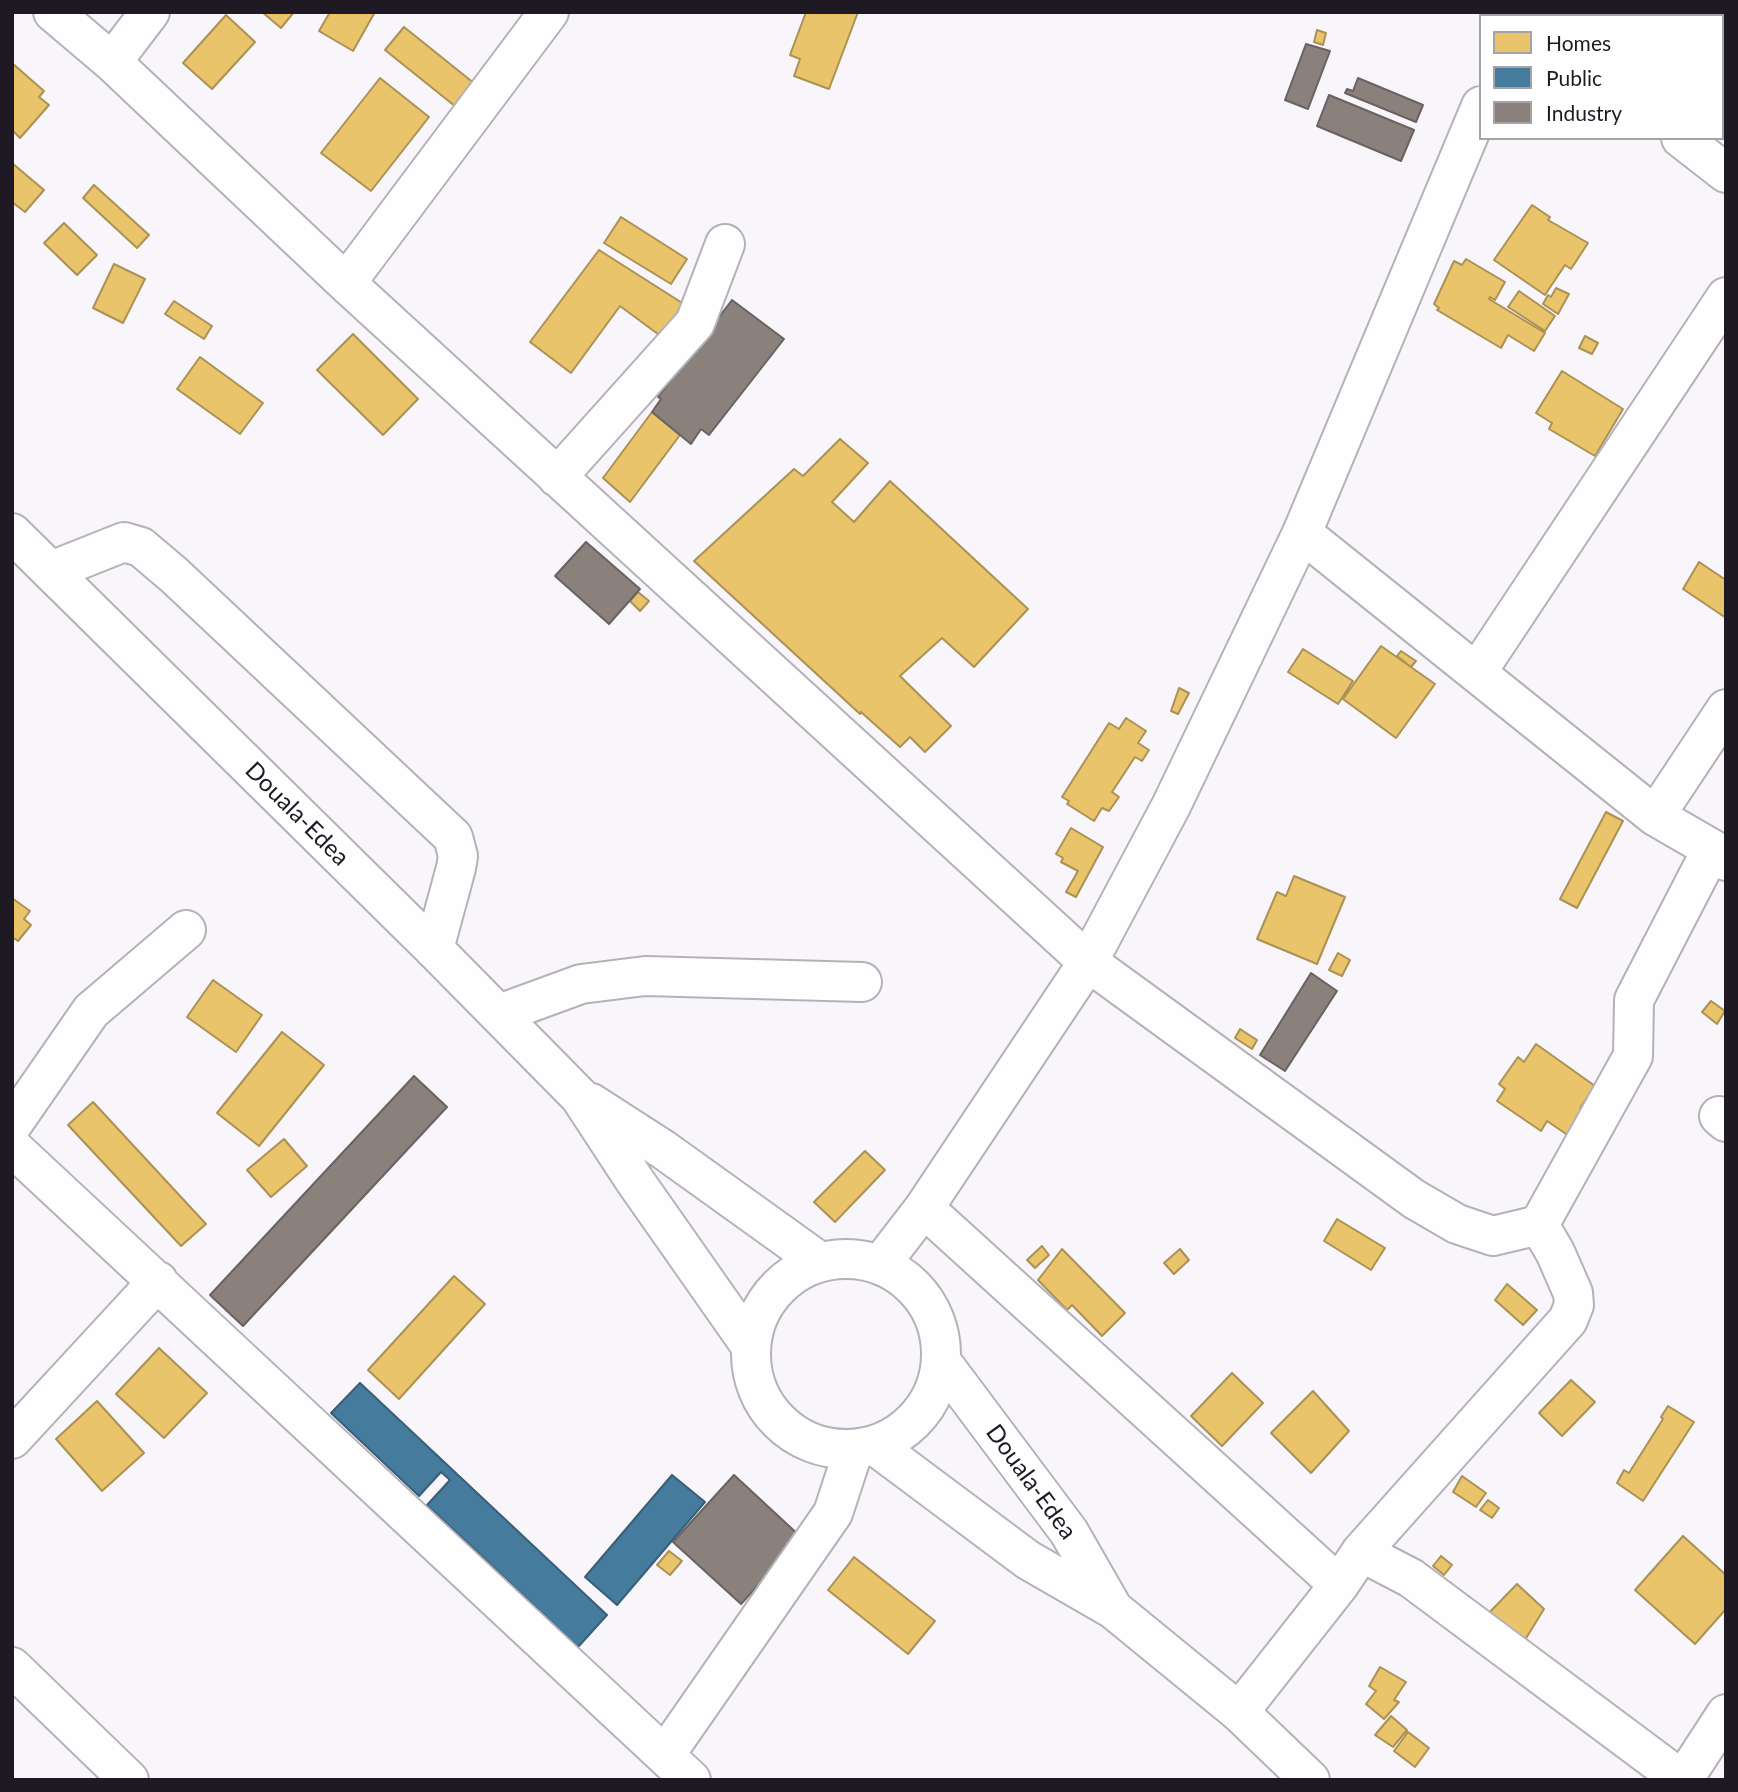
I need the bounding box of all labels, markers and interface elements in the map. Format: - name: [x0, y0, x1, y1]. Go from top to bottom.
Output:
- legend: [1479, 14, 1724, 140]
- text: Homes: [1546, 30, 1611, 55]
- text: Public: [1546, 65, 1602, 90]
- text: Industry: [1546, 100, 1622, 125]
- street label: Douala-Edea: [239, 756, 355, 872]
- street label: Douala-Edea: [980, 1419, 1082, 1545]

